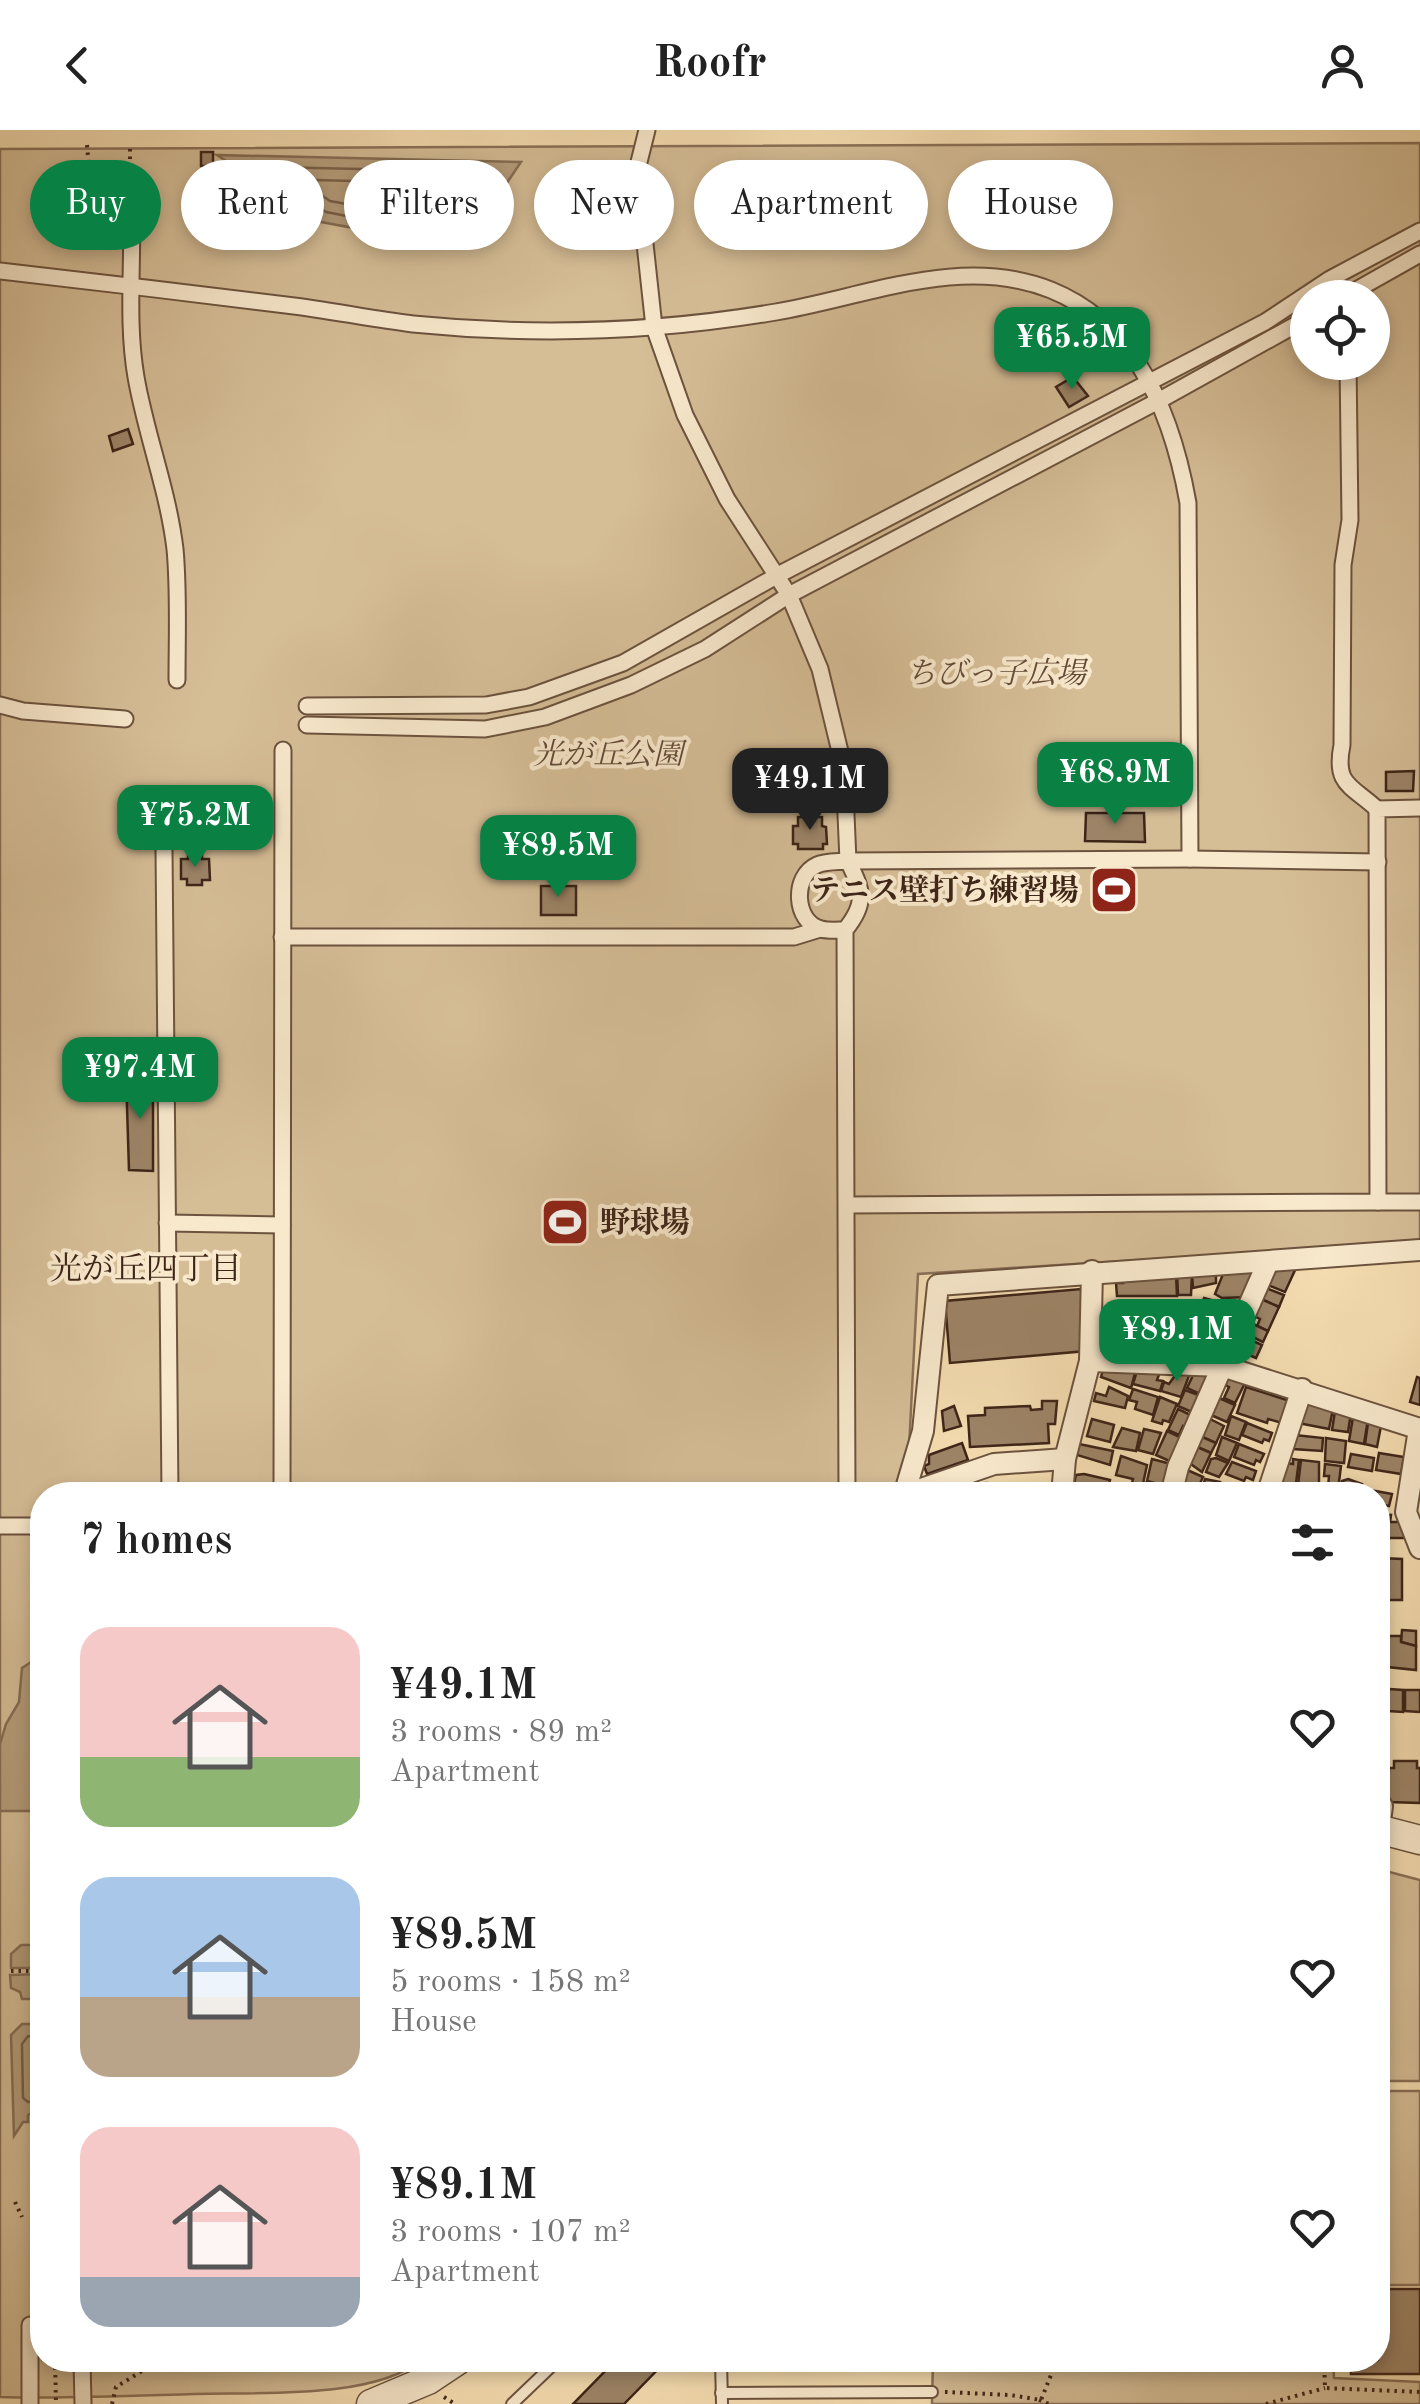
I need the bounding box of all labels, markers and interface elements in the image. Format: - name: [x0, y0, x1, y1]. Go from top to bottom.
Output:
- icon: back: [50, 38, 105, 93]
- icon: person: [1315, 38, 1370, 93]
- text: Roofr: [653, 42, 767, 87]
- chip: Buy: [30, 160, 161, 250]
- chip: Rent: [181, 160, 324, 250]
- chip: Filters: [344, 160, 514, 250]
- chip: New: [534, 160, 674, 250]
- chip: Apartment: [694, 160, 928, 250]
- chip: House: [948, 160, 1113, 250]
- map controls: [1290, 280, 1390, 380]
- button: locate: [1290, 280, 1390, 380]
- pin: ¥65.5M: [991, 307, 1153, 392]
- text: ¥65.5M: [1016, 323, 1128, 355]
- park label: ちびっ子広場: [906, 657, 1089, 690]
- park label: 光が丘公園: [533, 738, 688, 771]
- pin: ¥68.9M: [1034, 742, 1196, 827]
- pin: ¥49.1M: [729, 748, 891, 833]
- text: ¥68.9M: [1059, 758, 1171, 790]
- text: ¥49.1M: [754, 764, 866, 796]
- pin: ¥75.2M: [114, 785, 276, 870]
- text: ¥75.2M: [139, 801, 251, 833]
- pin: ¥89.5M: [477, 815, 639, 900]
- text: ¥89.5M: [502, 831, 614, 863]
- sports icon: テニス壁打ち練習場: [1088, 864, 1140, 916]
- place label: テニス壁打ち練習場: [810, 874, 1079, 907]
- pin: ¥97.4M: [59, 1037, 221, 1122]
- text: ¥97.4M: [84, 1053, 196, 1085]
- sports icon: 野球場: [539, 1196, 591, 1248]
- place label: 野球場: [600, 1206, 690, 1239]
- district label: 光が丘四丁目: [50, 1252, 242, 1287]
- pin: ¥89.1M: [1096, 1299, 1258, 1384]
- text: ¥89.1M: [1121, 1315, 1233, 1347]
- icon: filters: [1285, 1515, 1340, 1570]
- text: 7 homes: [80, 1521, 232, 1563]
- text: ¥49.1M: [390, 1666, 537, 1708]
- icon: home: [160, 1667, 280, 1787]
- icon: heart: [1285, 1700, 1340, 1755]
- text: 3 rooms · 89 m²: [390, 1717, 612, 1749]
- text: Apartment: [390, 1757, 540, 1789]
- text: ¥89.5M: [390, 1916, 537, 1958]
- icon: home: [160, 1917, 280, 2037]
- icon: heart: [1285, 1950, 1340, 2005]
- text: 5 rooms · 158 m²: [390, 1967, 631, 1999]
- text: House: [390, 2007, 477, 2039]
- text: ¥89.1M: [390, 2166, 537, 2208]
- icon: home: [160, 2167, 280, 2287]
- icon: heart: [1285, 2200, 1340, 2255]
- text: 3 rooms · 107 m²: [390, 2217, 631, 2249]
- text: Apartment: [390, 2257, 540, 2289]

